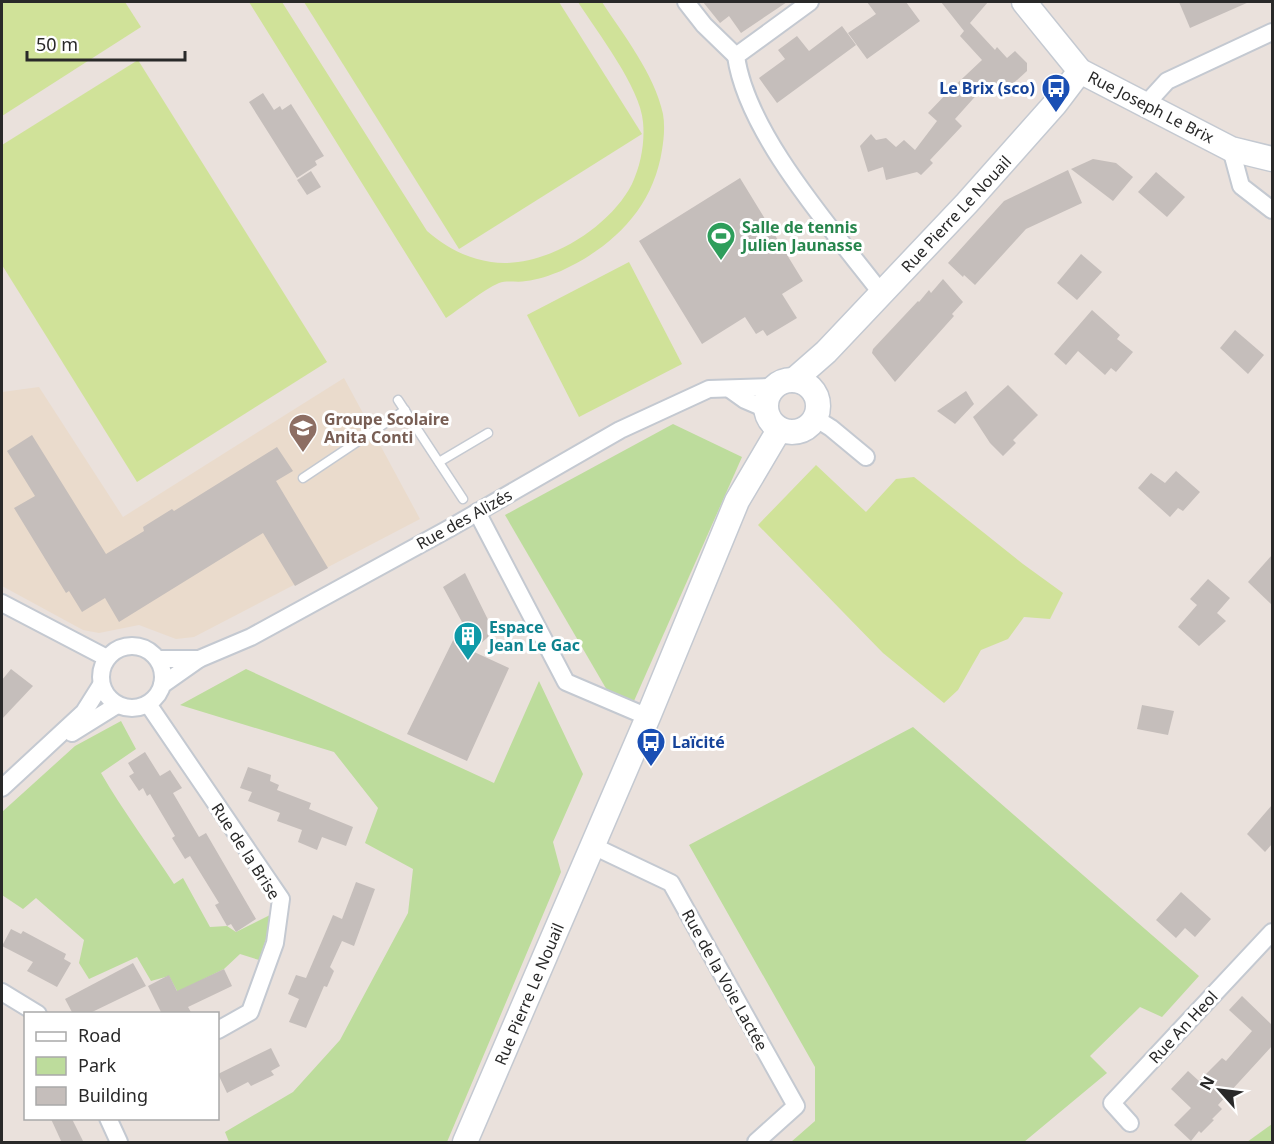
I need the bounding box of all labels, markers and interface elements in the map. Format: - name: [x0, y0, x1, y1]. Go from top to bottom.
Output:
- scale bar: [27, 24, 184, 62]
- text: 50 m: [36, 32, 78, 56]
- street label: Rue Joseph Le Brix: [1084, 66, 1218, 149]
- bus stop icon: Le Brix (sco): [1040, 72, 1072, 114]
- place label: Le Brix (sco): [939, 77, 1035, 99]
- street label: Rue Pierre Le Nouail: [896, 151, 1016, 277]
- place label: Salle de tennis Julien Jaunasse: [740, 216, 862, 256]
- sports icon: Salle de tennis Julien Jaunasse: [705, 220, 737, 262]
- place label: Groupe Scolaire Anita Conti: [324, 408, 449, 448]
- school or university icon: Groupe Scolaire Anita Conti: [287, 412, 319, 454]
- street label: Rue des Alizés: [412, 484, 516, 554]
- place label: Espace Jean Le Gac: [487, 616, 580, 656]
- building icon: Espace Jean Le Gac: [452, 620, 484, 662]
- bus stop icon: Laïcité: [635, 726, 667, 768]
- place label: Laïcité: [672, 731, 725, 753]
- street label: Rue de la Brise: [207, 798, 285, 904]
- street label: Rue de la Voie Lactée: [677, 905, 773, 1055]
- street label: Rue Pierre Le Nouail: [489, 920, 569, 1068]
- street label: Rue An Heol: [1144, 986, 1222, 1068]
- legend: [24, 1012, 219, 1120]
- text: Road: [78, 1023, 121, 1047]
- text: Park: [78, 1053, 116, 1077]
- north arrow: [1190, 1060, 1250, 1120]
- text: N: [1194, 1072, 1220, 1094]
- text: Building: [78, 1083, 148, 1107]

